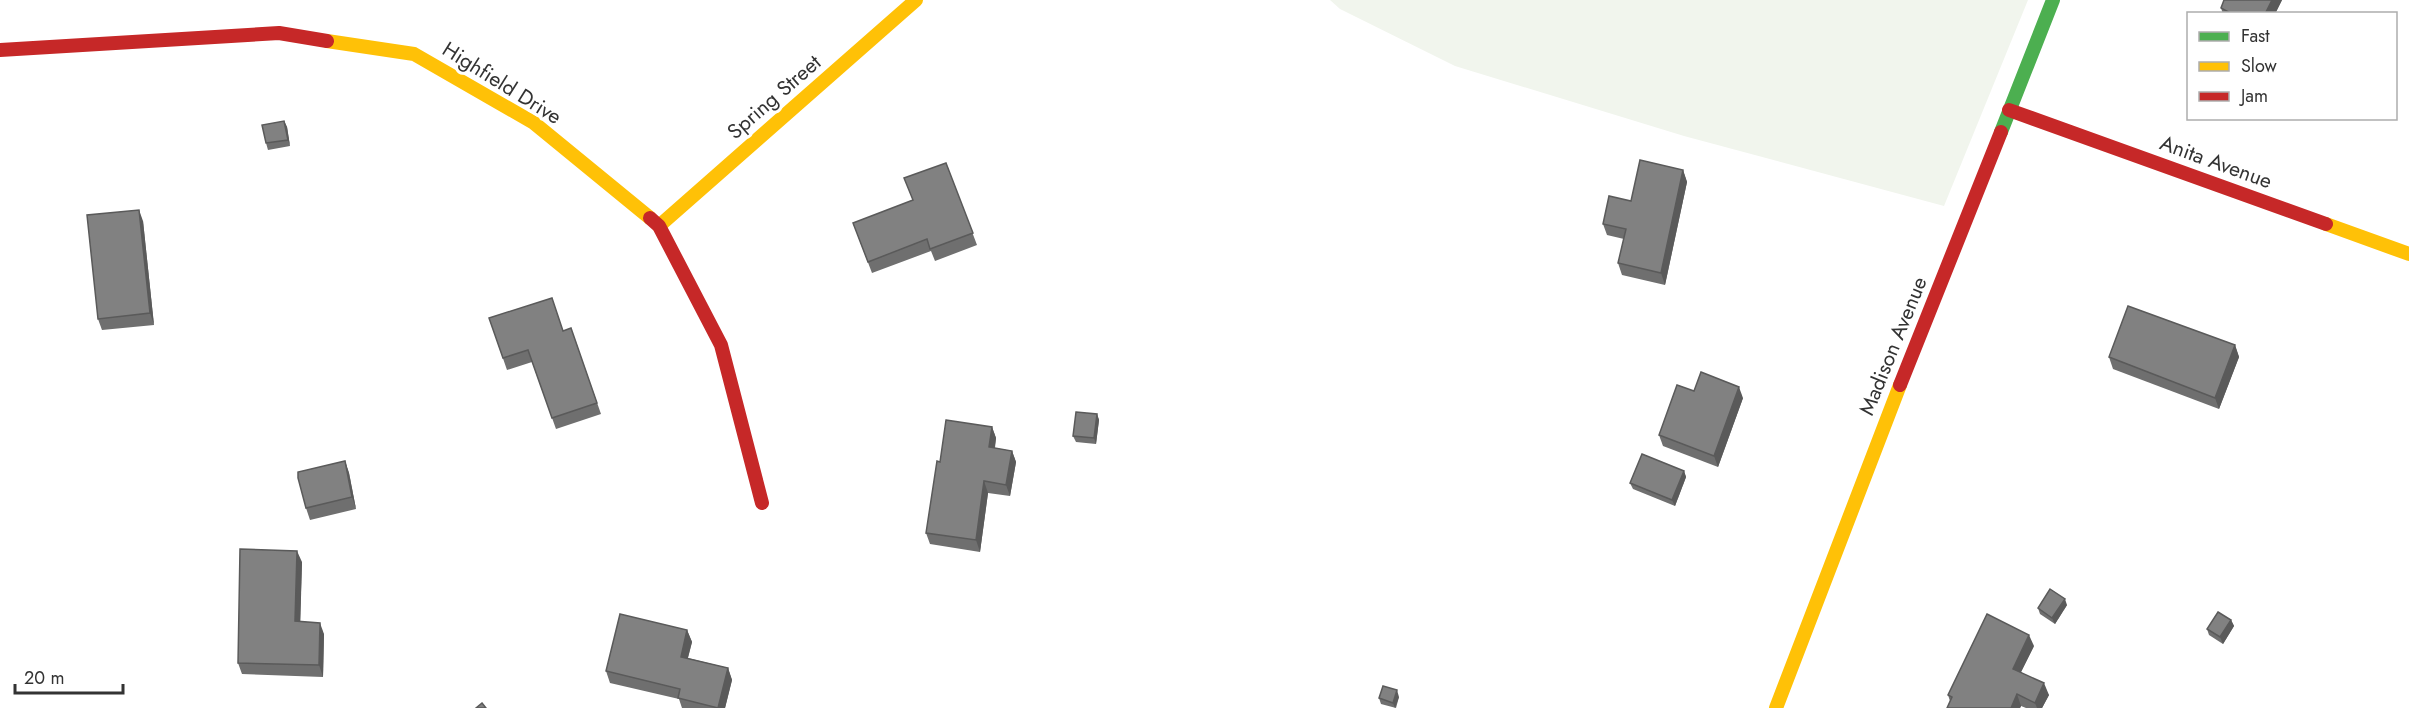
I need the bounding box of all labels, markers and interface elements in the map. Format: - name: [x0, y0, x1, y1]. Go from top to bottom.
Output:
- legend: [2187, 12, 2397, 120]
- text: Fast: [2241, 23, 2270, 49]
- street label: Highfield Drive: [437, 34, 568, 132]
- street label: Spring Street: [721, 48, 827, 146]
- text: Slow: [2241, 53, 2278, 79]
- text: Jam: [2239, 83, 2268, 109]
- street label: Anita Avenue: [2156, 128, 2276, 196]
- street label: Madison Avenue: [1852, 272, 1935, 420]
- scale bar: [15, 657, 123, 695]
- text: 20 m: [24, 665, 64, 691]

